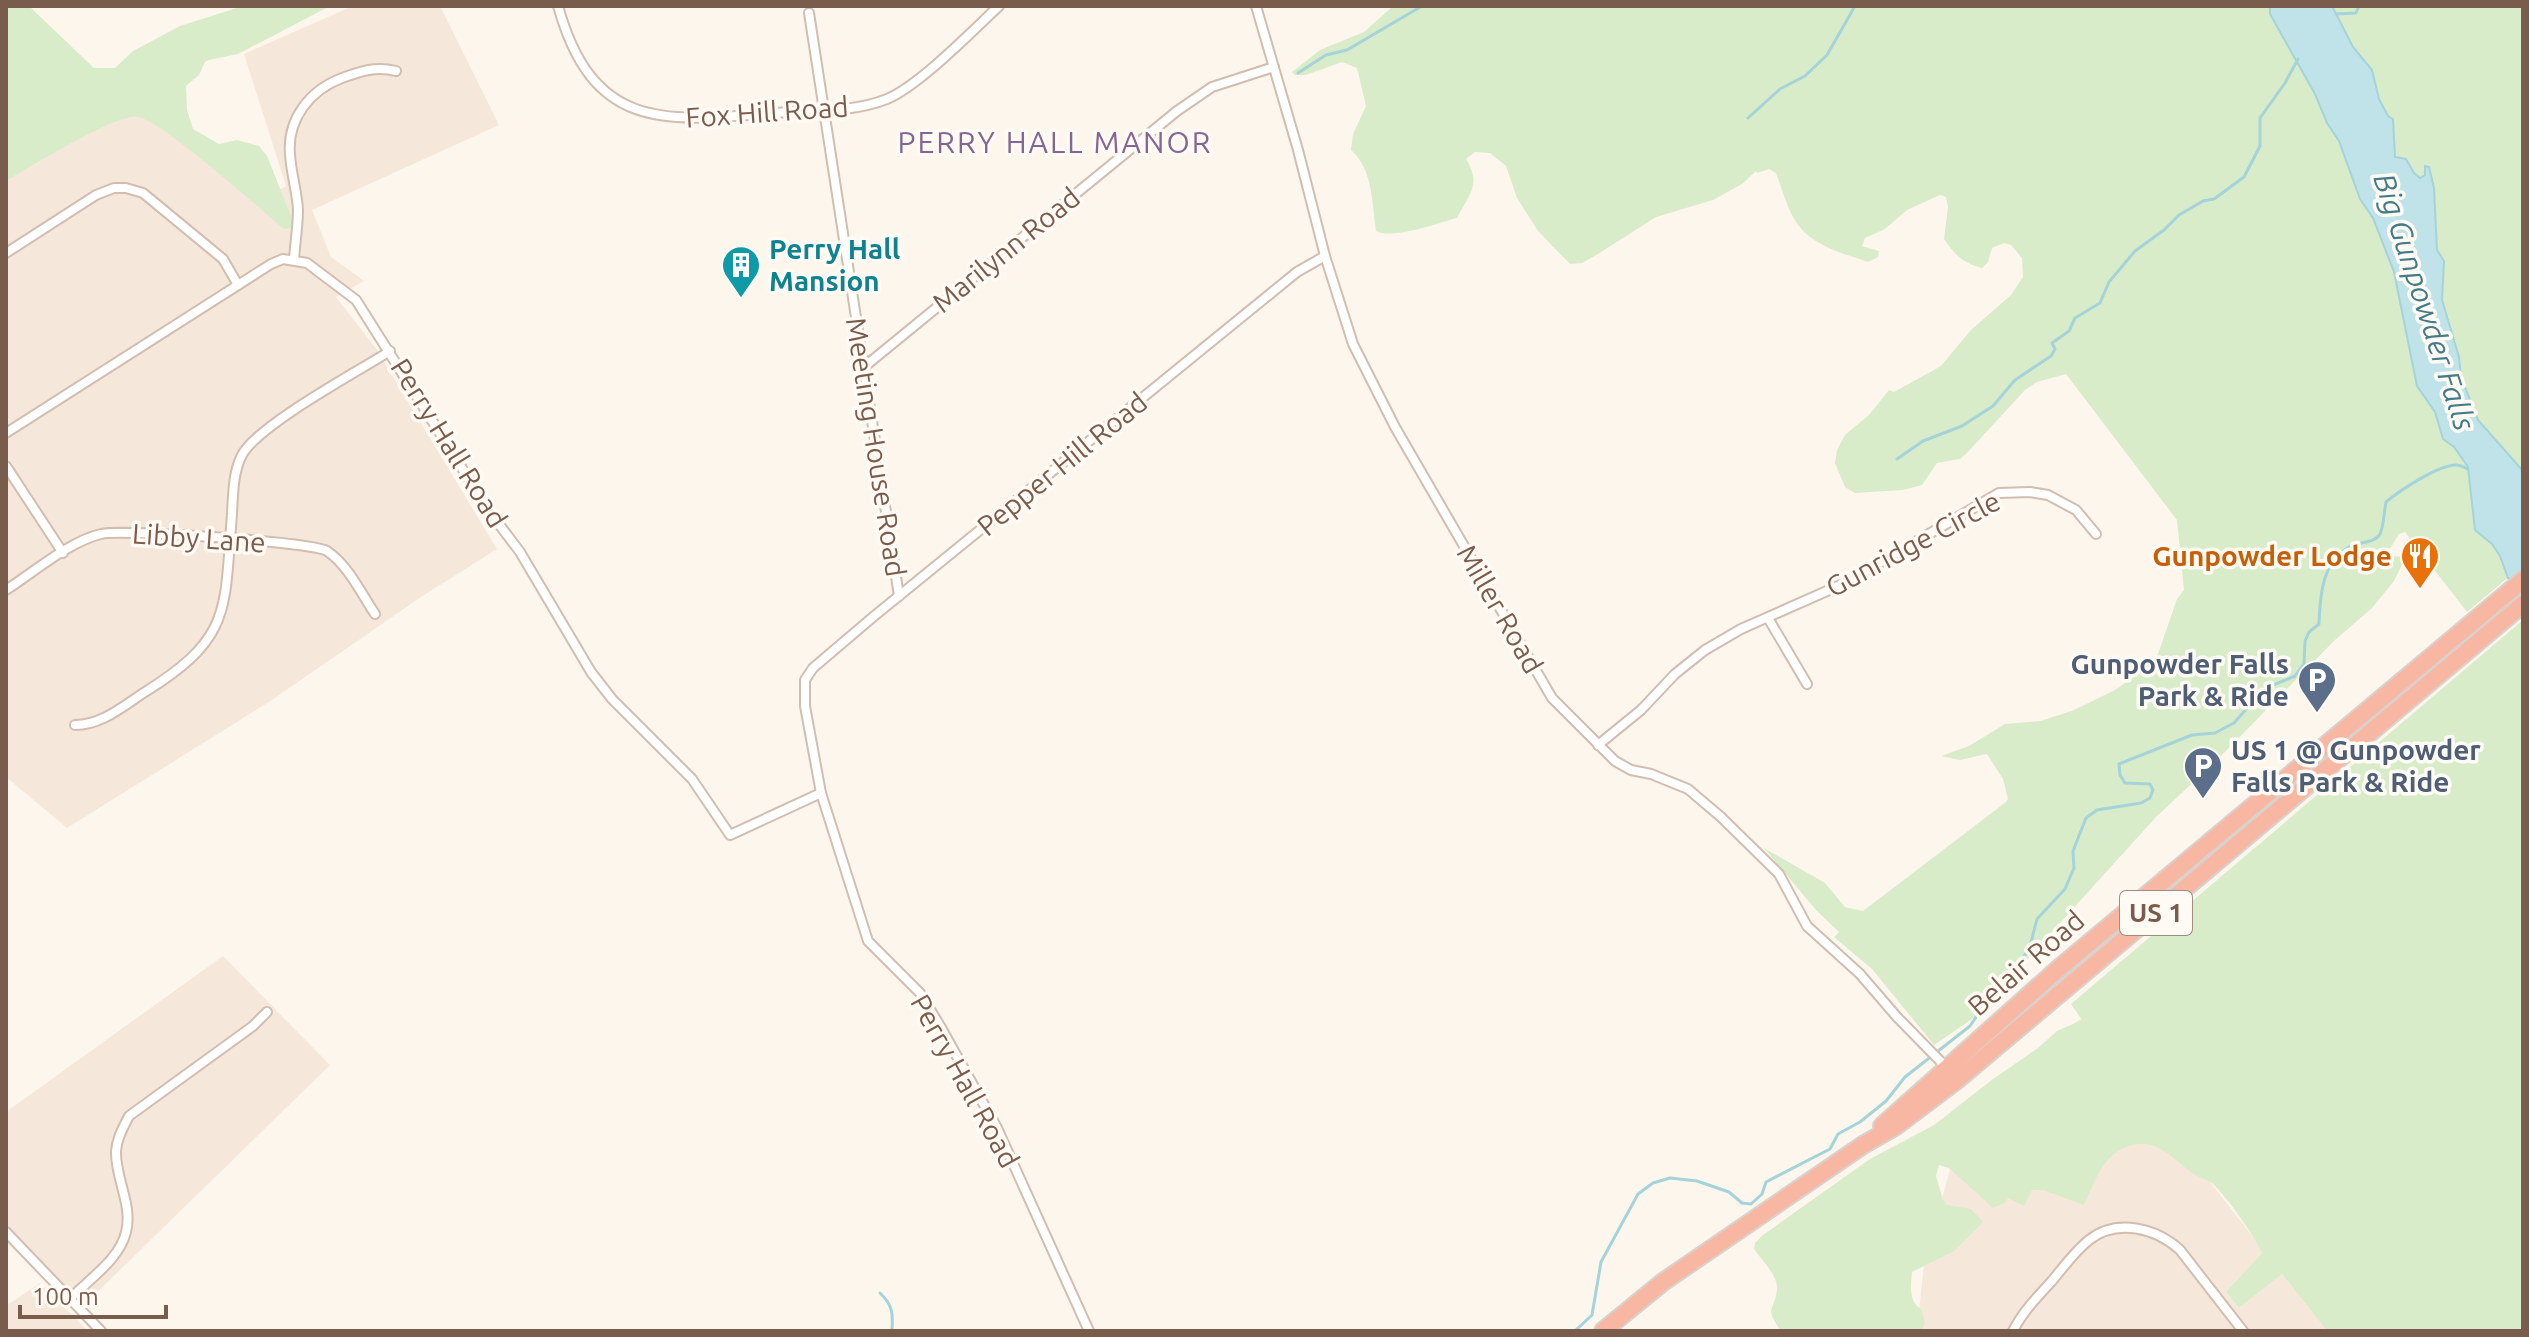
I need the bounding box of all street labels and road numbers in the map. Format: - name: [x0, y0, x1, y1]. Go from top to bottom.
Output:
- street label: Fox Hill Road: [684, 90, 849, 133]
- street label: Marilynn Road: [926, 181, 1085, 318]
- street label: Meeting House Road: [841, 315, 912, 579]
- street label: Perry Hall Road: [385, 353, 514, 533]
- street label: Pepper Hill Road: [971, 386, 1153, 541]
- street label: Gunridge Circle: [1820, 485, 2005, 602]
- street label: Libby Lane: [131, 517, 267, 558]
- street label: Miller Road: [1451, 539, 1550, 678]
- road number: US 1: [2120, 891, 2192, 935]
- street label: Belair Road: [1961, 904, 2090, 1021]
- street label: Perry Hall Road: [905, 989, 1026, 1173]

